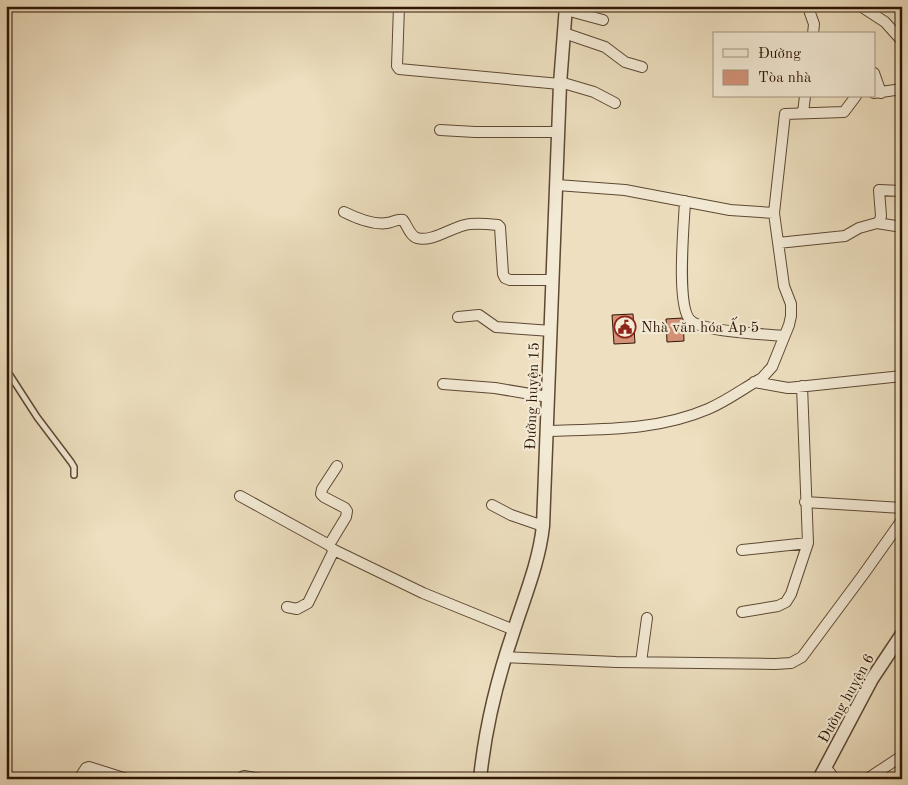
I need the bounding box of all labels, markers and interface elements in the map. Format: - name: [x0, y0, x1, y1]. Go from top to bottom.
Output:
- legend: [713, 32, 876, 98]
- text: Đường: [758, 47, 801, 62]
- text: Tòa nhà: [758, 71, 812, 86]
- public building icon: Nhà văn hóa Ấp 5: [613, 315, 637, 339]
- place label: Nhà văn hóa Ấp 5: [641, 316, 759, 336]
- street label: Đường huyện 15: [524, 342, 543, 450]
- street label: Đường huyện 6: [817, 652, 878, 746]

